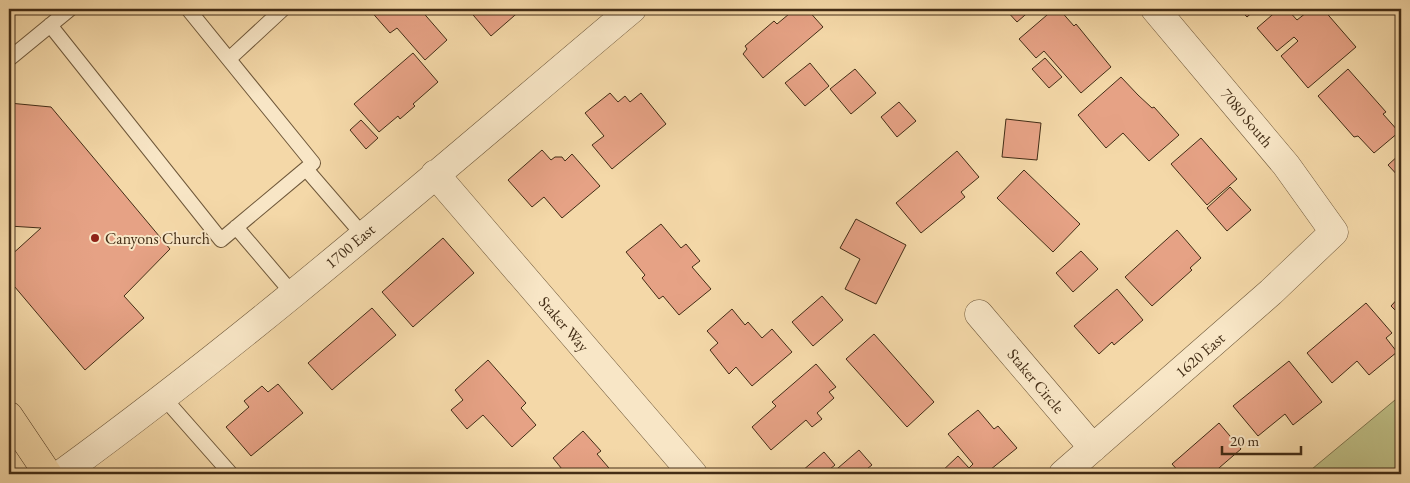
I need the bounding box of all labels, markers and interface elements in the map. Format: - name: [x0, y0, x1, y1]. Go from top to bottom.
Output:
- street label: 7080 South: [1216, 84, 1278, 152]
- street label: 1700 East: [321, 219, 379, 273]
- place label: Canyons Church: [105, 228, 210, 249]
- marker: Canyons Church: [89, 232, 101, 244]
- street label: Staker Way: [534, 292, 595, 357]
- street label: 1620 East: [1171, 328, 1229, 382]
- street label: Staker Circle: [1003, 344, 1069, 418]
- scale bar: [1222, 423, 1301, 455]
- text: 20 m: [1230, 431, 1259, 450]

